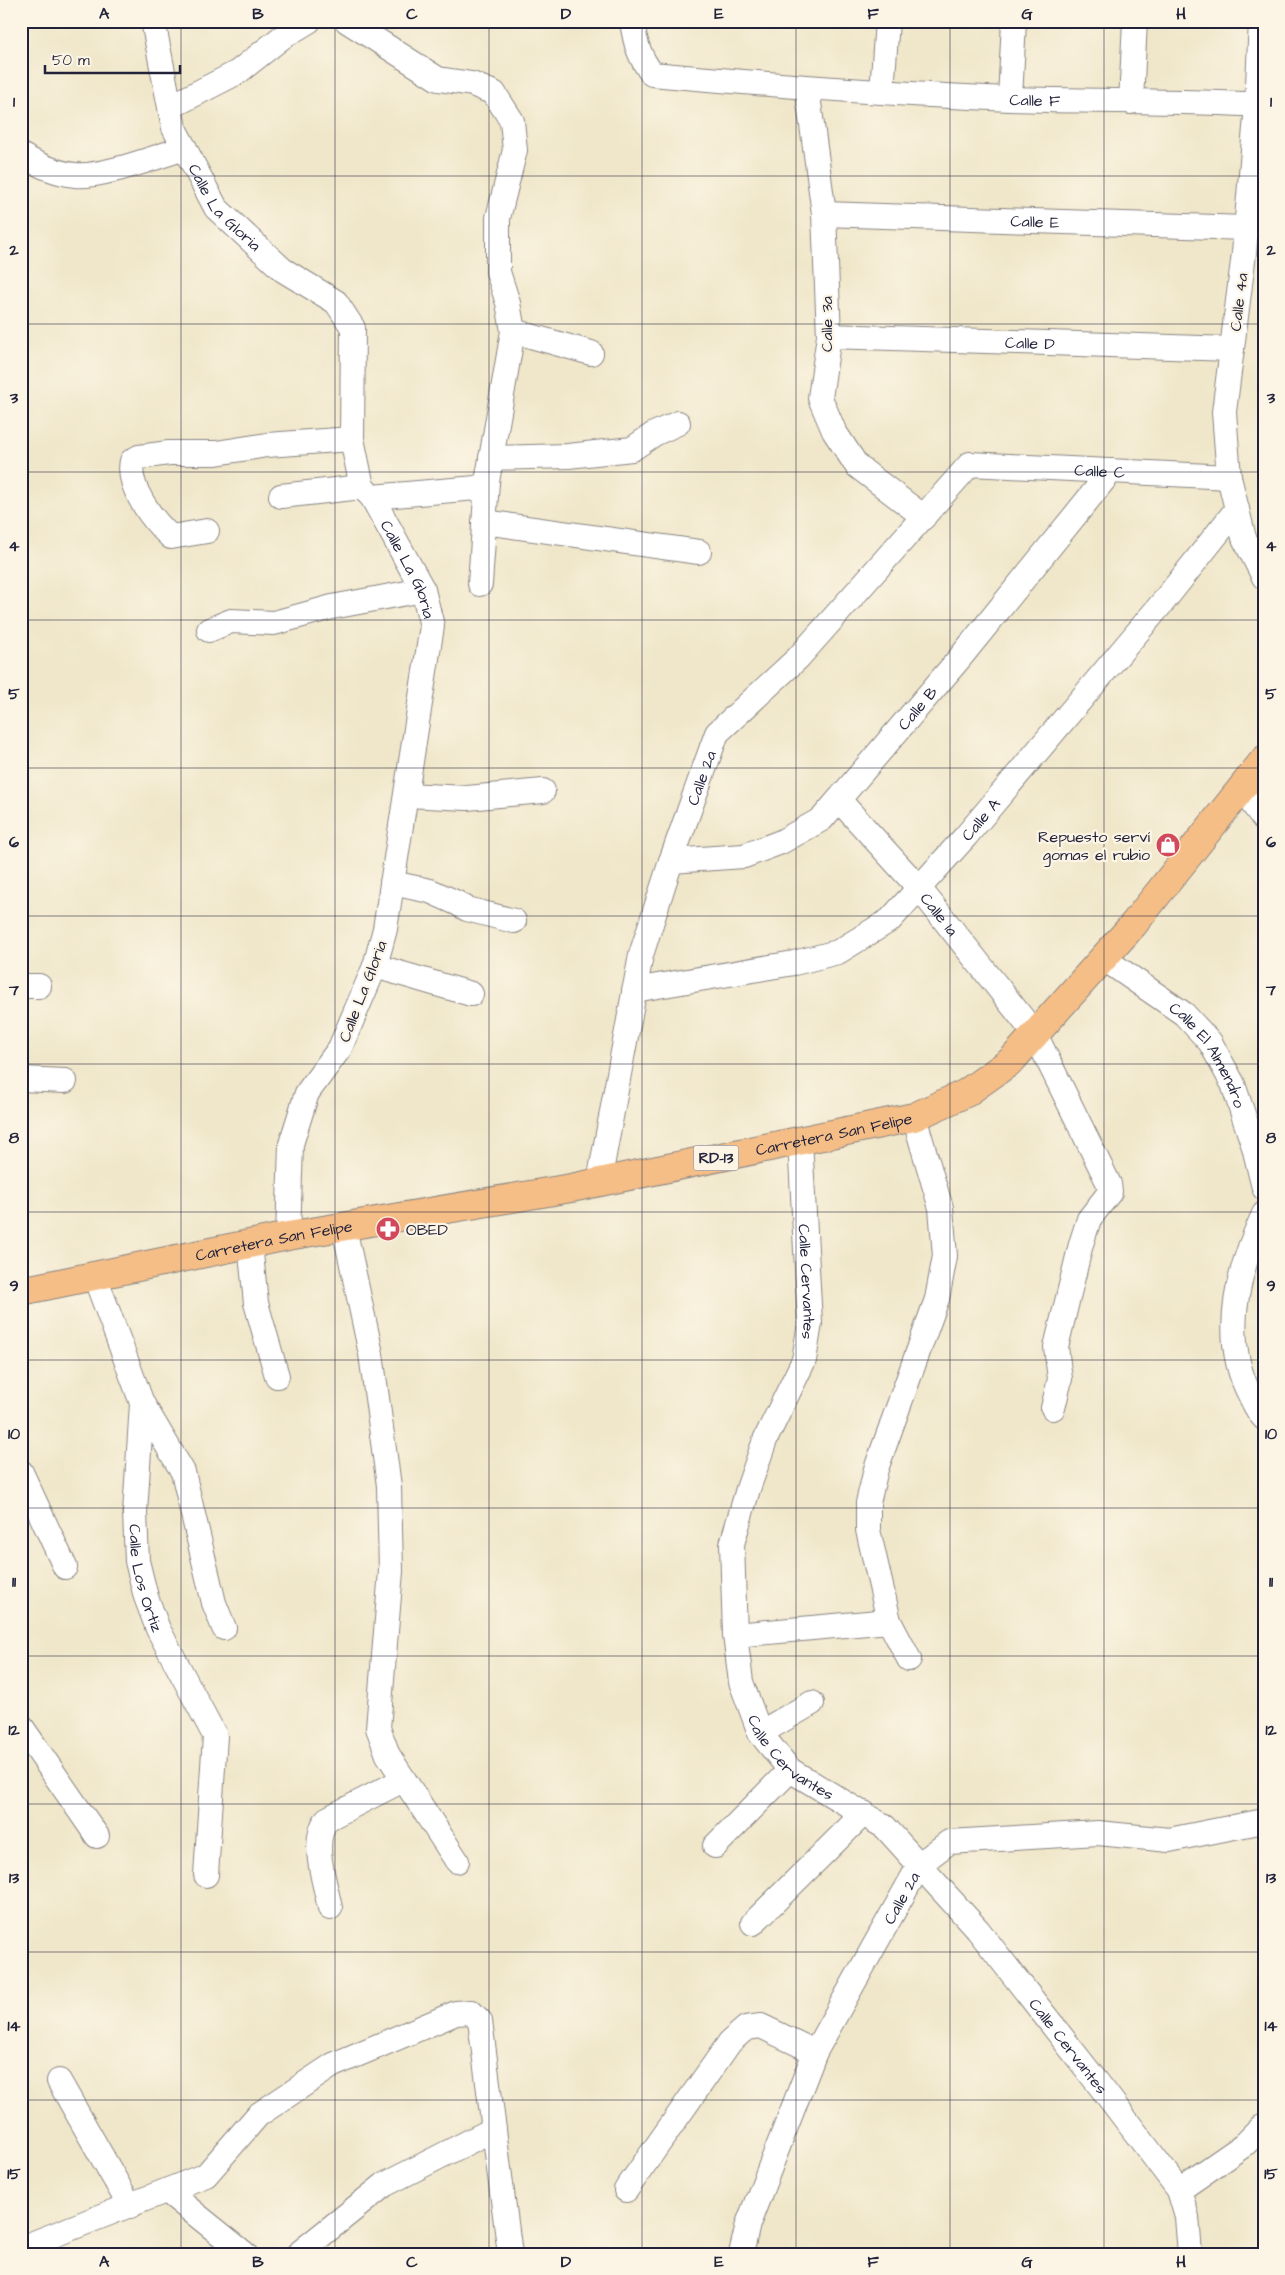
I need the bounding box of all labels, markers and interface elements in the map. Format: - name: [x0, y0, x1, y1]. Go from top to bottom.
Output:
- text: A: [99, 3, 110, 25]
- text: B: [252, 3, 264, 25]
- text: C: [406, 3, 418, 25]
- text: D: [561, 3, 572, 25]
- text: E: [714, 3, 724, 25]
- text: F: [867, 3, 879, 25]
- text: G: [1021, 3, 1033, 25]
- text: H: [1176, 3, 1186, 25]
- scale bar: [45, 42, 180, 74]
- text: 50 m: [52, 50, 90, 71]
- street label: Calle F: [1009, 89, 1060, 112]
- text: 1: [13, 91, 16, 113]
- text: 1: [1270, 91, 1273, 113]
- street label: Calle La Gloria: [183, 160, 266, 256]
- street label: Calle E: [1010, 210, 1060, 234]
- text: 2: [8, 239, 19, 261]
- text: 2: [1265, 239, 1276, 261]
- street label: Calle 4a: [1225, 272, 1253, 333]
- street label: Calle 3a: [816, 296, 838, 352]
- street label: Calle D: [1005, 332, 1055, 355]
- text: 3: [9, 387, 19, 409]
- text: 3: [1266, 387, 1276, 409]
- street label: Calle C: [1074, 459, 1126, 484]
- street label: Calle La Gloria: [375, 516, 440, 621]
- text: 4: [9, 535, 20, 557]
- text: 4: [1266, 535, 1277, 557]
- street label: Calle B: [893, 682, 943, 735]
- text: 5: [8, 683, 20, 705]
- text: 5: [1265, 683, 1277, 705]
- street label: Calle 2a: [682, 748, 722, 809]
- street label: Calle A: [957, 794, 1005, 846]
- place label: Repuesto serví gomas el rubio: [1038, 826, 1151, 867]
- text: 6: [9, 831, 19, 853]
- text: 6: [1266, 831, 1276, 853]
- shop icon: Repuesto serví gomas el rubio: [1155, 832, 1181, 858]
- street label: Calle 1a: [915, 888, 963, 941]
- street label: Calle La Gloria: [333, 937, 392, 1045]
- text: 7: [8, 979, 19, 1001]
- text: 7: [1265, 979, 1276, 1001]
- street label: Calle El Almendro: [1165, 997, 1250, 1111]
- street label: Carretera San Felipe: [754, 1108, 915, 1162]
- text: 8: [9, 1127, 20, 1149]
- text: 8: [1266, 1127, 1277, 1149]
- road number: RD-13: [694, 1146, 738, 1170]
- street label: Carretera San Felipe: [194, 1215, 354, 1267]
- pharmacy icon: OBED: [375, 1216, 401, 1242]
- place label: OBED: [406, 1219, 448, 1241]
- street label: Calle Cervantes: [793, 1223, 820, 1341]
- text: 9: [9, 1275, 19, 1297]
- text: 9: [1266, 1275, 1276, 1297]
- text: 10: [8, 1423, 20, 1445]
- text: 10: [1265, 1423, 1277, 1445]
- street label: Calle Los Ortiz: [123, 1523, 168, 1635]
- text: 11: [12, 1571, 17, 1593]
- text: 11: [1269, 1571, 1274, 1593]
- street label: Calle Cervantes: [742, 1712, 838, 1806]
- text: 12: [8, 1719, 20, 1741]
- text: 12: [1265, 1719, 1277, 1741]
- text: 13: [9, 1867, 20, 1889]
- text: 13: [1266, 1867, 1277, 1889]
- street label: Calle 2a: [879, 1868, 925, 1928]
- street label: Calle Cervantes: [1023, 1994, 1112, 2099]
- text: 14: [8, 2015, 21, 2037]
- text: 14: [1265, 2015, 1278, 2037]
- text: 15: [7, 2163, 21, 2185]
- text: 15: [1264, 2163, 1278, 2185]
- text: A: [99, 2251, 110, 2273]
- text: B: [252, 2251, 264, 2273]
- text: C: [406, 2251, 418, 2273]
- text: D: [561, 2251, 572, 2273]
- text: E: [714, 2251, 724, 2273]
- text: F: [867, 2251, 879, 2273]
- text: G: [1021, 2251, 1033, 2273]
- text: H: [1176, 2251, 1186, 2273]

